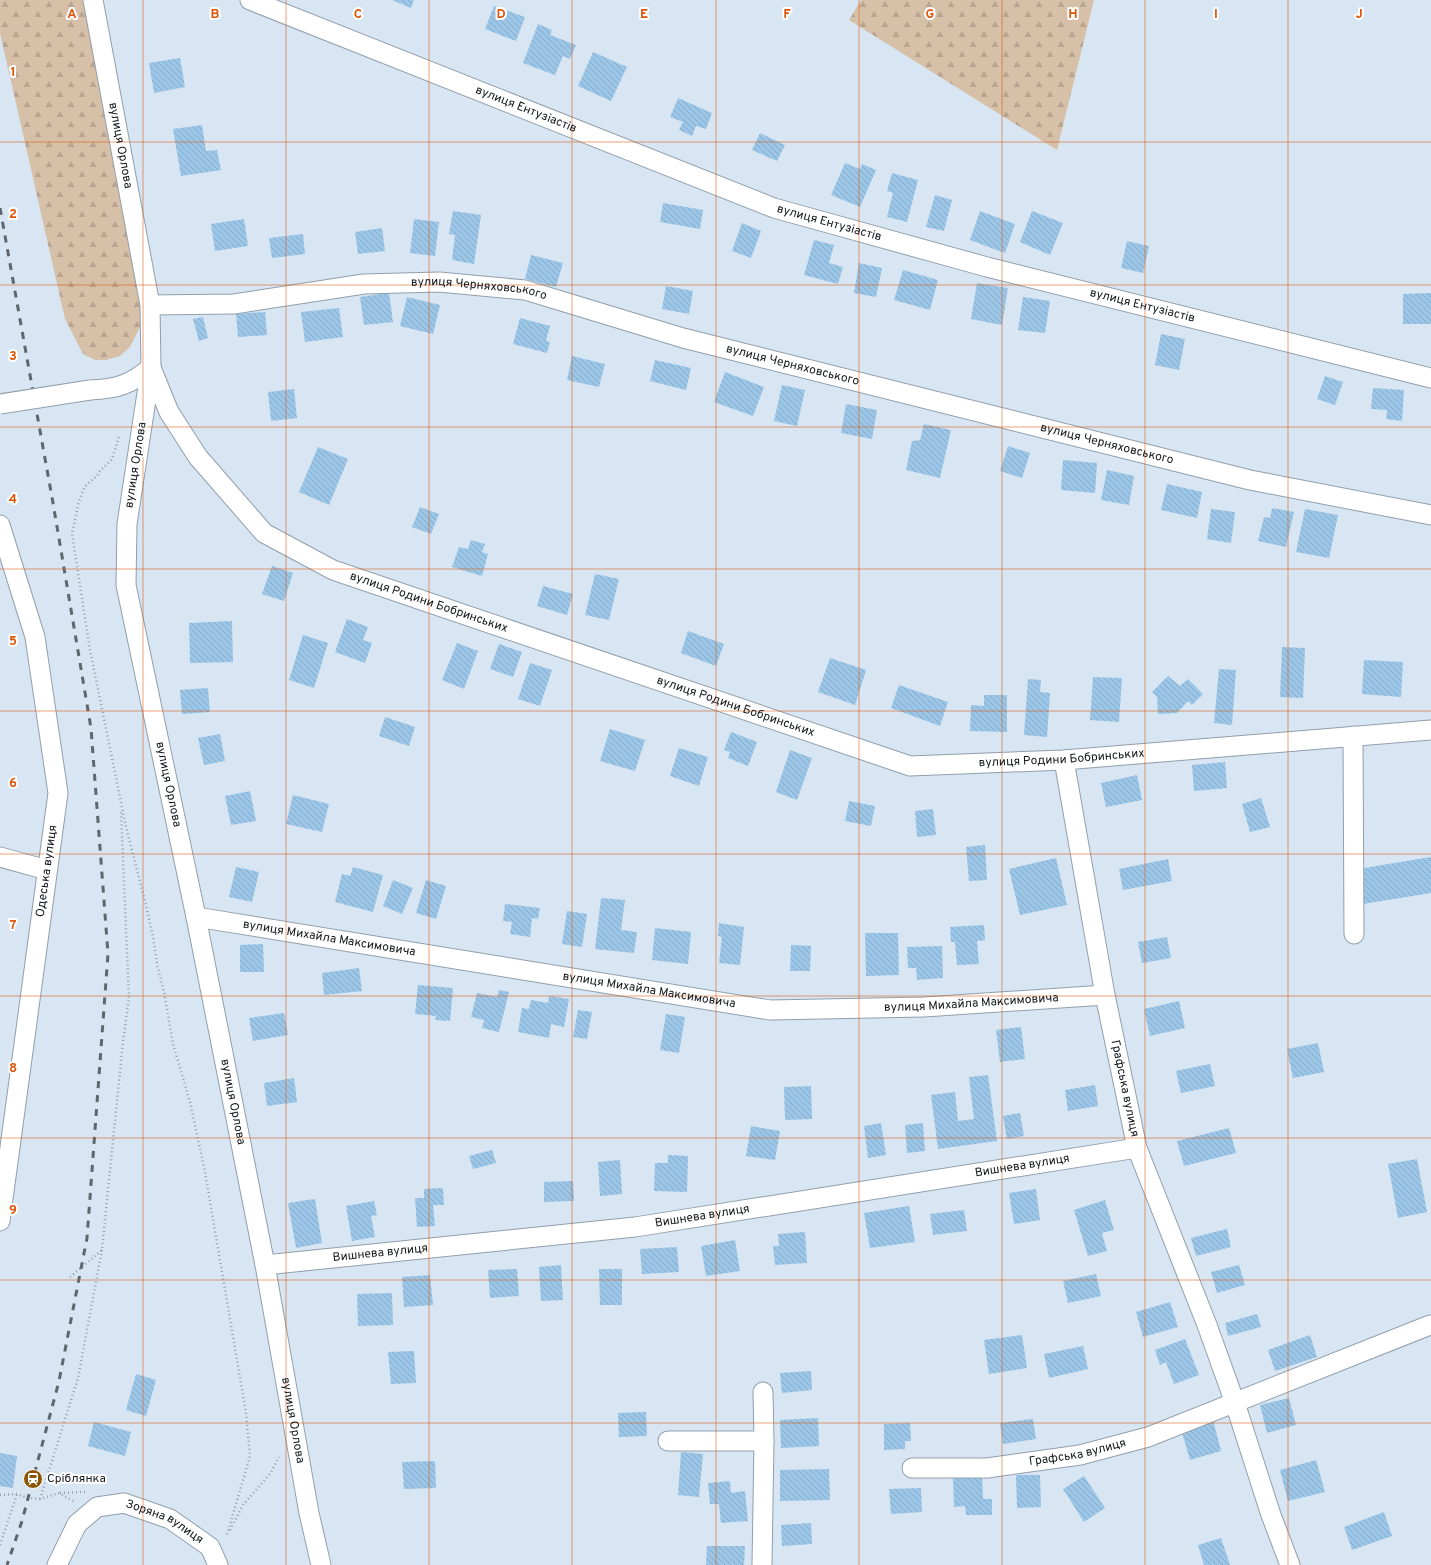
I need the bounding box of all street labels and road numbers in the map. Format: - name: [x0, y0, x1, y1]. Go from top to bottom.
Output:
- street label: вулиця Ентузіастів: [473, 82, 579, 137]
- street label: вулиця Орлова: [104, 101, 136, 190]
- street label: вулиця Ентузіастів: [775, 201, 883, 245]
- street label: вулиця Черняховського: [411, 274, 549, 304]
- street label: вулиця Ентузіастів: [1088, 285, 1197, 327]
- street label: вулиця Черняховського: [724, 341, 861, 390]
- street label: вулиця Черняховського: [1039, 420, 1175, 469]
- street label: вулиця Орлова: [121, 421, 151, 509]
- street label: вулиця Родини Бобринських: [348, 568, 510, 637]
- street label: вулиця Родини Бобринських: [654, 672, 817, 741]
- street label: вулиця Орлова: [151, 740, 185, 829]
- street label: вулиця Родини Бобринських: [978, 745, 1145, 771]
- street label: Одеська вулиця: [33, 824, 61, 918]
- street label: вулиця Михайла Максимовича: [242, 917, 417, 960]
- street label: вулиця Михайла Максимовича: [562, 969, 737, 1012]
- street label: вулиця Михайла Максимовича: [884, 990, 1059, 1016]
- street label: Графська вулиця: [1107, 1038, 1142, 1138]
- street label: вулиця Орлова: [216, 1058, 249, 1146]
- street label: Вишнева вулиця: [974, 1151, 1071, 1181]
- street label: Вишнева вулиця: [654, 1201, 751, 1232]
- street label: Вишнева вулиця: [332, 1240, 429, 1266]
- street label: вулиця Орлова: [277, 1376, 308, 1465]
- street label: Графська вулиця: [1028, 1435, 1128, 1470]
- street label: Зоряна вулиця: [123, 1496, 206, 1548]

